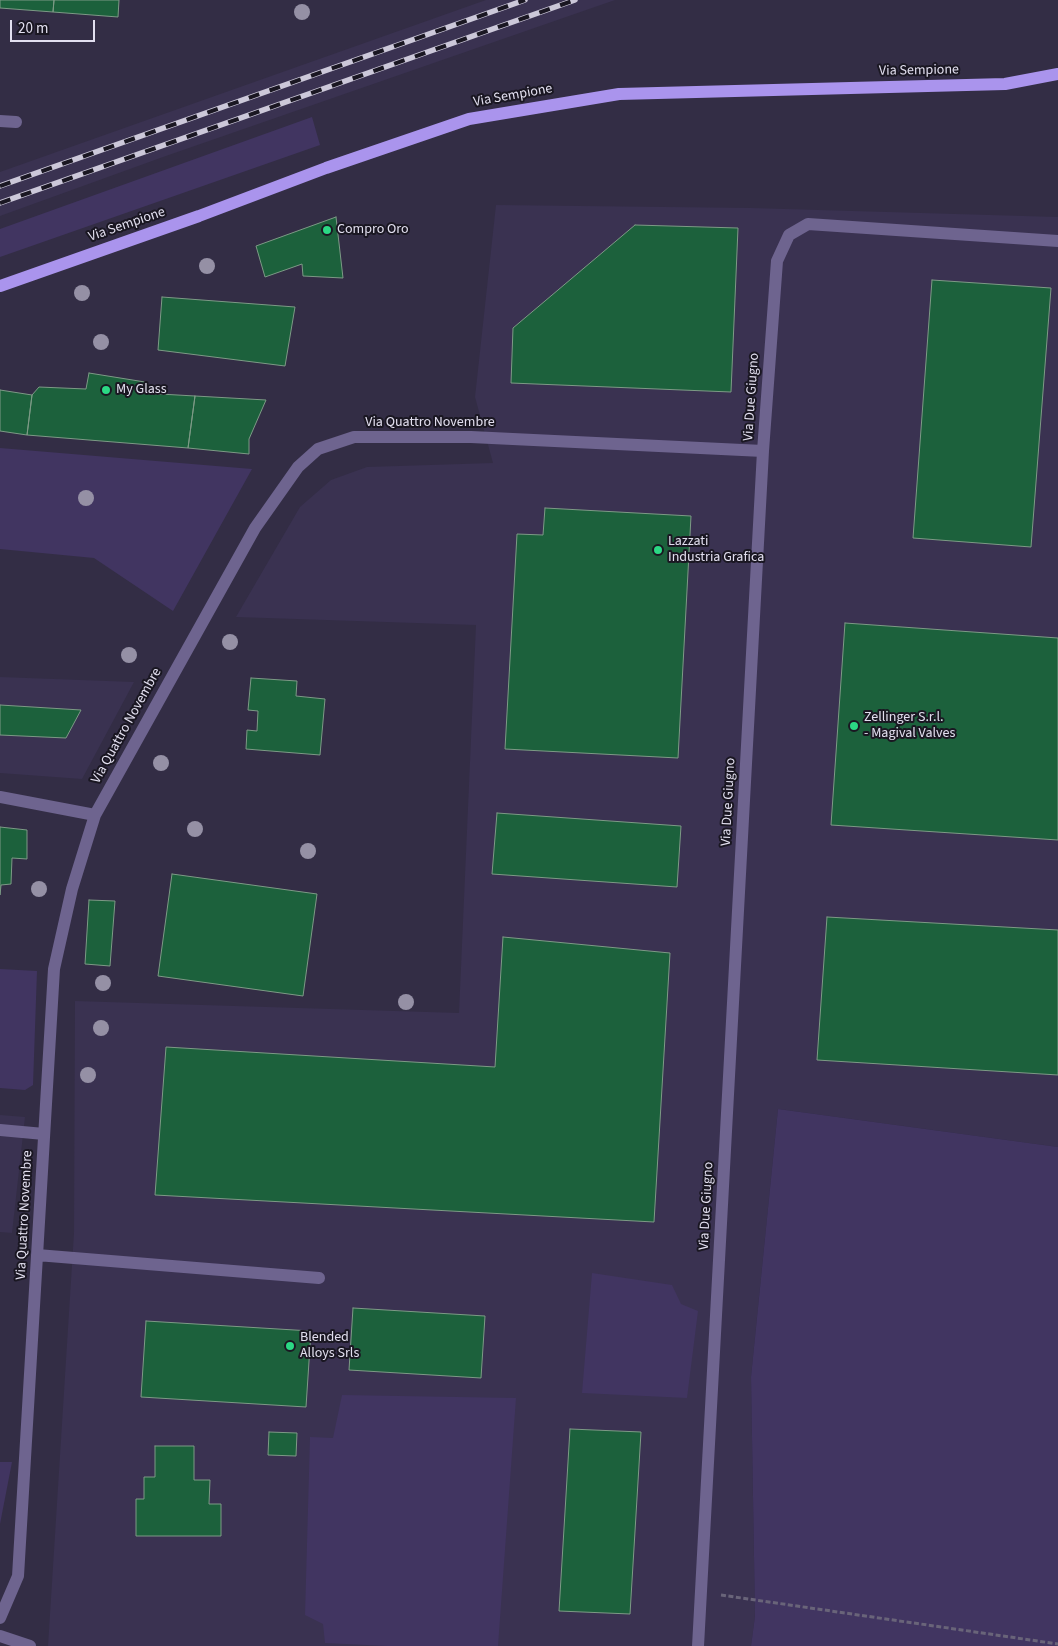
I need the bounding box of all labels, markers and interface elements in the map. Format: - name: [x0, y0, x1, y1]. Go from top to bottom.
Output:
- scale bar: [12, 10, 98, 42]
- text: 20 m: [18, 18, 48, 39]
- street label: Via Sempione: [879, 62, 959, 80]
- street label: Via Sempione: [472, 81, 554, 111]
- street label: Via Sempione: [86, 204, 168, 246]
- place label: Compro Oro: [337, 222, 409, 238]
- marker: Compro Oro: [321, 224, 333, 236]
- street label: Via Due Giugno: [741, 352, 763, 442]
- place label: My Glass: [116, 382, 167, 398]
- marker: My Glass: [100, 384, 112, 396]
- street label: Via Quattro Novembre: [365, 415, 495, 431]
- place label: Lazzati Industria Grafica: [668, 534, 764, 566]
- marker: Lazzati Industria Grafica: [652, 544, 664, 556]
- street label: Via Quattro Novembre: [88, 665, 166, 787]
- place label: Zellinger S.r.l. - Magival Valves: [864, 710, 955, 742]
- marker: Zellinger S.r.l. - Magival Valves: [848, 720, 860, 732]
- street label: Via Due Giugno: [718, 757, 740, 847]
- street label: Via Quattro Novembre: [13, 1150, 37, 1280]
- street label: Via Due Giugno: [696, 1161, 718, 1251]
- place label: Blended Alloys Srls: [300, 1330, 359, 1362]
- marker: Blended Alloys Srls: [284, 1340, 296, 1352]

